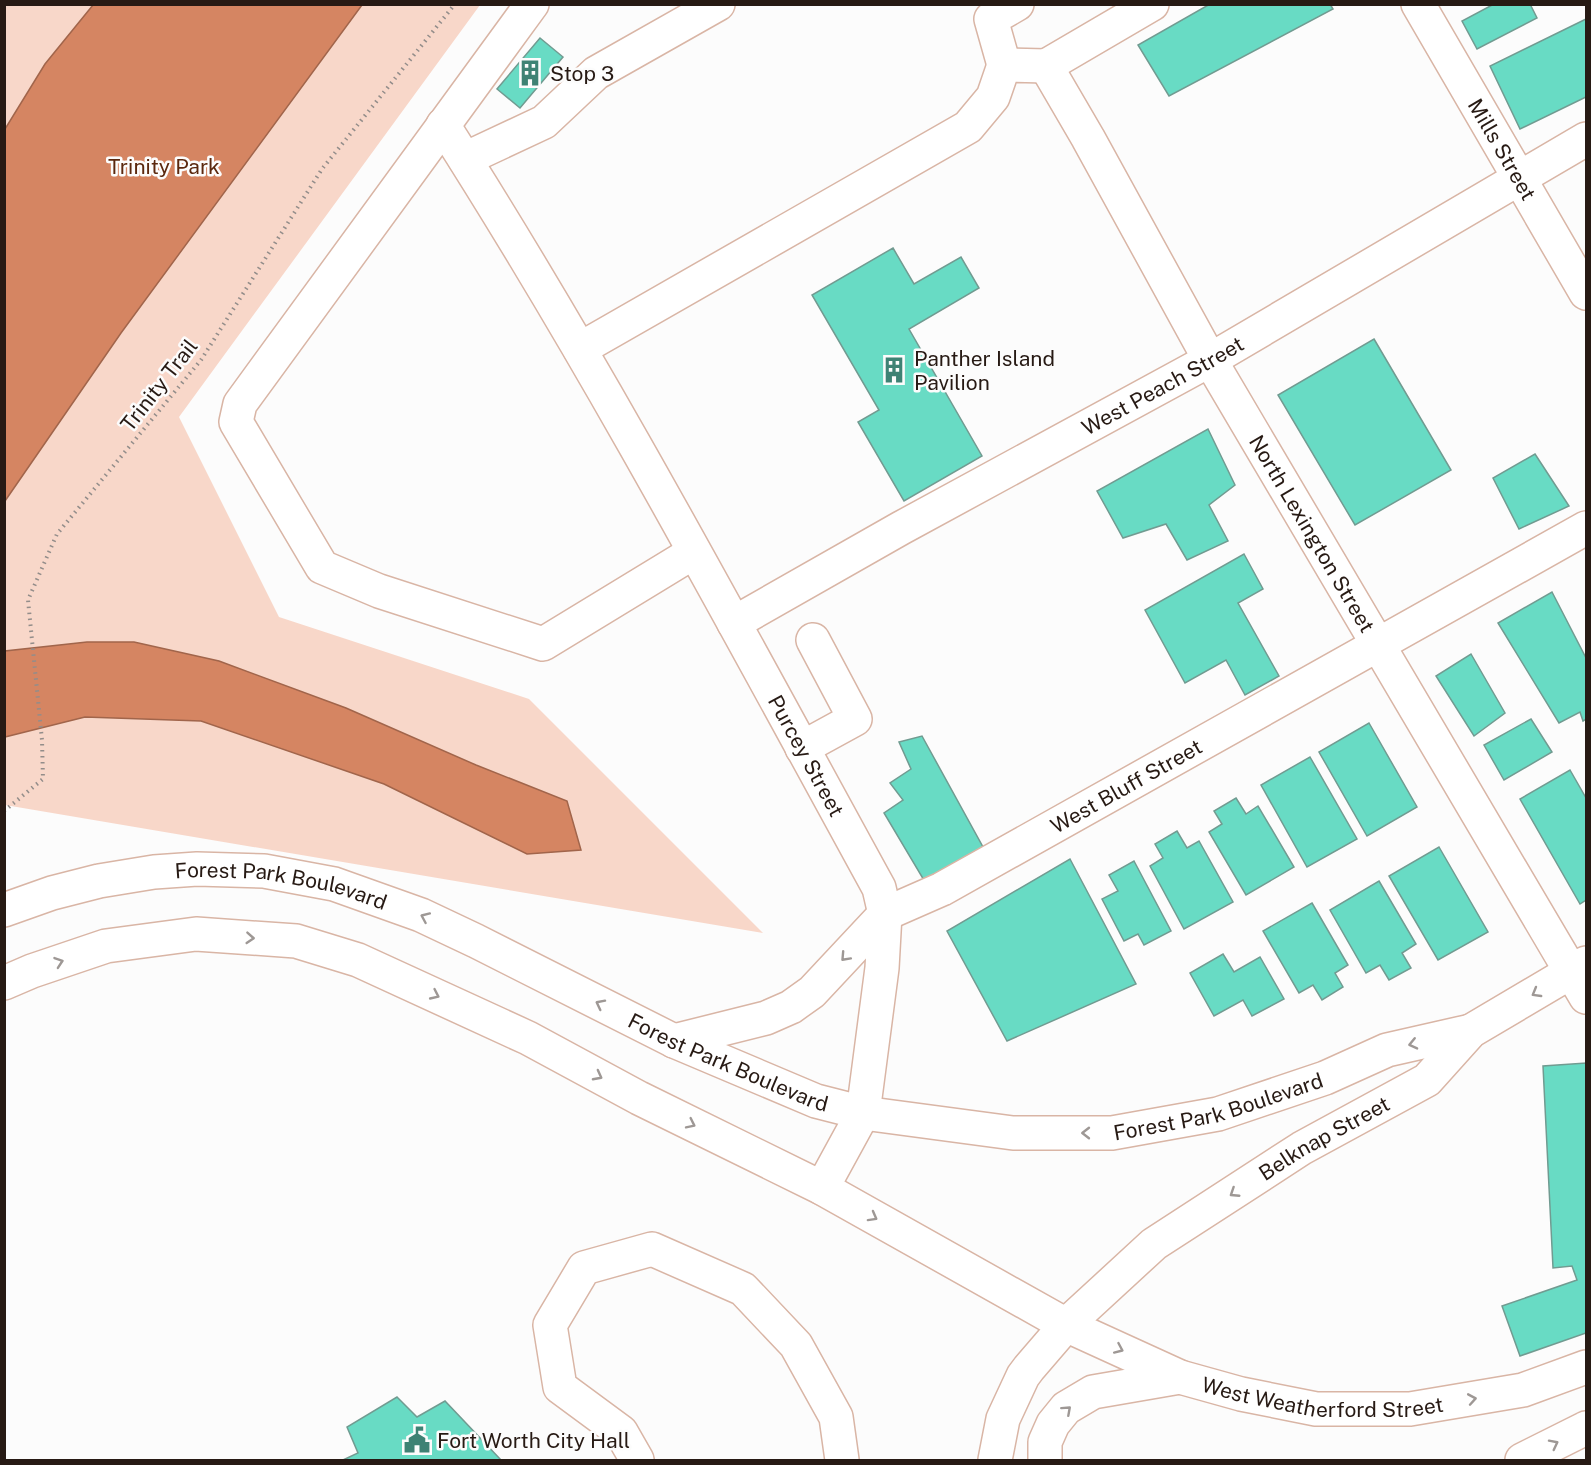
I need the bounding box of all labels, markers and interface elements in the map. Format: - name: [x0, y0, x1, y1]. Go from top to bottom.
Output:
- building icon: Stop 3: [515, 58, 545, 88]
- place label: Stop 3: [550, 61, 614, 86]
- street label: Mills Street: [1463, 94, 1542, 204]
- park label: Trinity Park: [108, 154, 220, 179]
- street label: West Peach Street: [1077, 331, 1248, 440]
- street label: Trinity Trail: [115, 334, 203, 436]
- place label: Panther Island Pavilion: [914, 346, 1055, 395]
- building icon: Panther Island Pavilion: [879, 355, 909, 385]
- street label: North Lexington Street: [1244, 430, 1380, 636]
- street label: Purcey Street: [763, 691, 850, 821]
- street label: West Bluff Street: [1046, 733, 1206, 838]
- street label: Forest Park Boulevard: [174, 856, 390, 914]
- one-way arrow: [421, 912, 432, 924]
- one-way arrow: [246, 931, 255, 944]
- one-way arrow: [841, 950, 852, 960]
- one-way arrow: [53, 956, 64, 969]
- one-way arrow: [1532, 985, 1542, 997]
- one-way arrow: [428, 988, 439, 1000]
- one-way arrow: [595, 999, 606, 1011]
- street label: Forest Park Boulevard: [624, 1008, 831, 1116]
- one-way arrow: [1409, 1037, 1419, 1050]
- street label: Forest Park Boulevard: [1111, 1067, 1326, 1145]
- one-way arrow: [592, 1069, 602, 1080]
- street label: Belknap Street: [1254, 1090, 1394, 1185]
- one-way arrow: [685, 1116, 696, 1128]
- one-way arrow: [1081, 1127, 1090, 1139]
- one-way arrow: [1229, 1185, 1240, 1196]
- one-way arrow: [867, 1210, 877, 1221]
- one-way arrow: [1113, 1342, 1124, 1354]
- street label: West Weatherford Street: [1199, 1371, 1445, 1422]
- one-way arrow: [1467, 1393, 1476, 1405]
- one-way arrow: [1060, 1406, 1071, 1417]
- public building icon: Fort Worth City Hall: [402, 1425, 432, 1455]
- place label: Fort Worth City Hall: [437, 1428, 630, 1453]
- one-way arrow: [1548, 1440, 1559, 1451]

